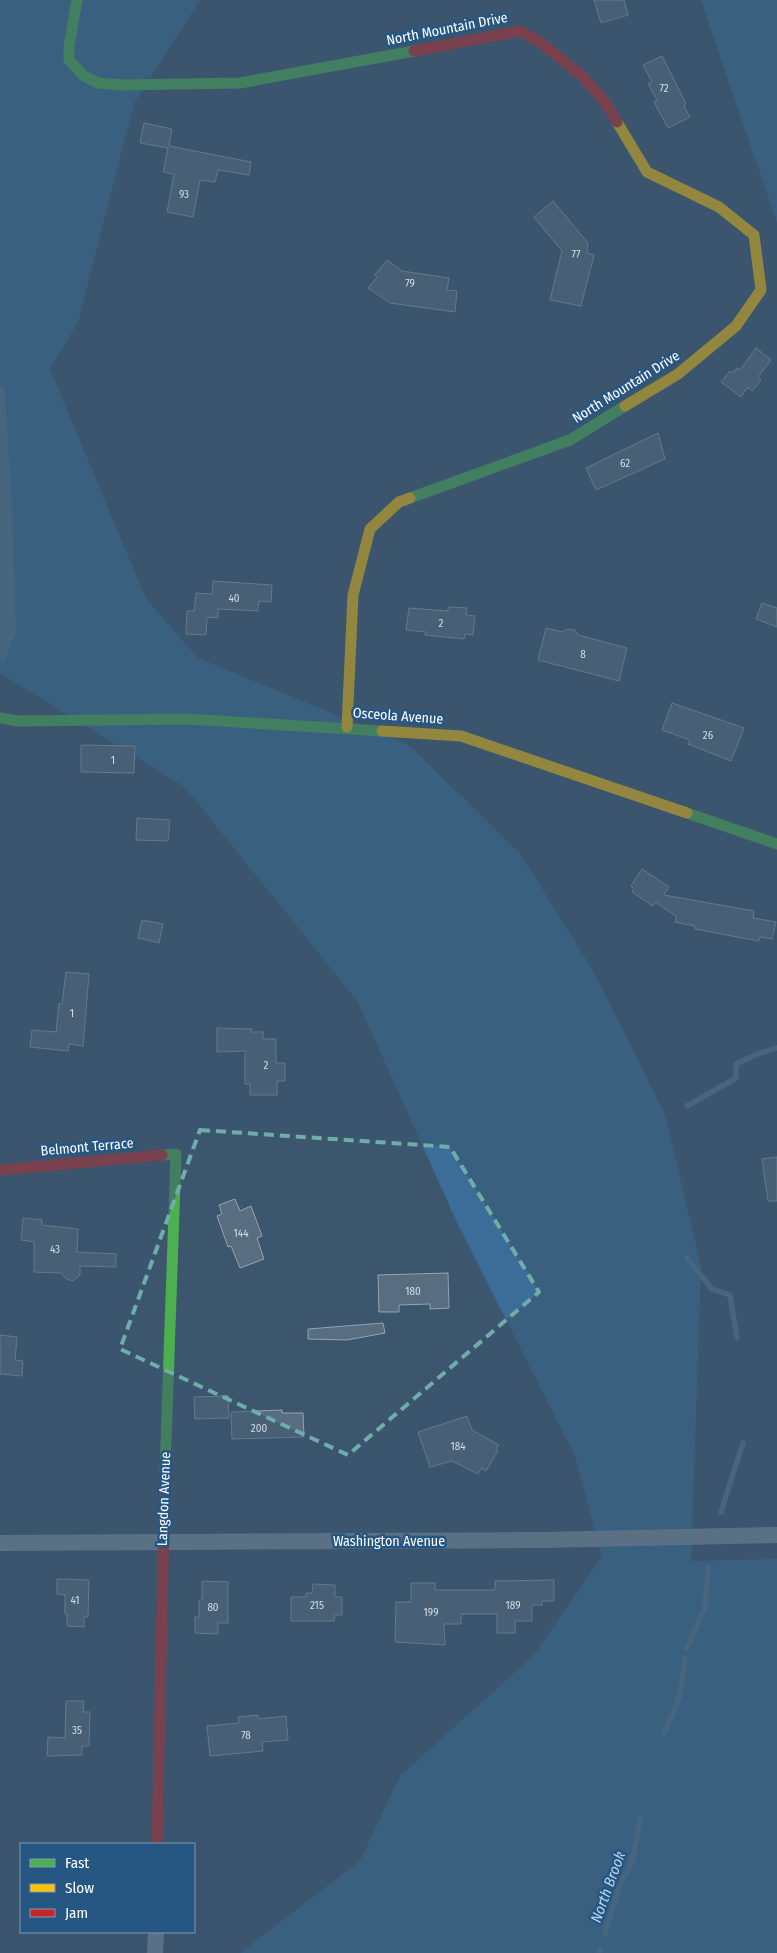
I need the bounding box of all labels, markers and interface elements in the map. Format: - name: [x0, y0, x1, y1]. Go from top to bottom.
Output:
- street label: North Mountain Drive: [385, 9, 509, 49]
- house number: 72: [659, 82, 669, 95]
- house number: 93: [179, 188, 189, 201]
- house number: 77: [572, 248, 581, 261]
- house number: 79: [405, 277, 415, 290]
- street label: North Mountain Drive: [569, 347, 683, 427]
- house number: 62: [620, 457, 630, 470]
- house number: 40: [228, 592, 240, 605]
- house number: 2: [439, 617, 444, 630]
- house number: 8: [580, 648, 586, 661]
- street label: Osceola Avenue: [352, 704, 444, 728]
- house number: 26: [703, 729, 714, 742]
- house number: 1: [111, 754, 115, 767]
- house number: 1: [70, 1007, 74, 1020]
- house number: 2: [264, 1059, 269, 1072]
- street label: Belmont Terrace: [40, 1134, 134, 1160]
- house number: 144: [234, 1227, 249, 1240]
- house number: 43: [50, 1243, 60, 1256]
- house number: 180: [405, 1285, 421, 1298]
- house number: 200: [251, 1422, 267, 1435]
- house number: 184: [450, 1440, 466, 1453]
- street label: Langdon Avenue: [154, 1452, 174, 1546]
- street label: Washington Avenue: [333, 1533, 445, 1550]
- house number: 41: [70, 1594, 80, 1607]
- house number: 215: [310, 1599, 324, 1612]
- house number: 189: [506, 1599, 520, 1612]
- house number: 80: [207, 1601, 219, 1614]
- house number: 199: [424, 1606, 438, 1619]
- house number: 35: [72, 1724, 82, 1737]
- house number: 78: [241, 1729, 251, 1742]
- legend: [20, 1843, 195, 1933]
- water label: North Brook: [587, 1848, 629, 1925]
- text: Fast: [65, 1854, 89, 1872]
- text: Slow: [65, 1879, 94, 1897]
- text: Jam: [65, 1904, 88, 1922]

